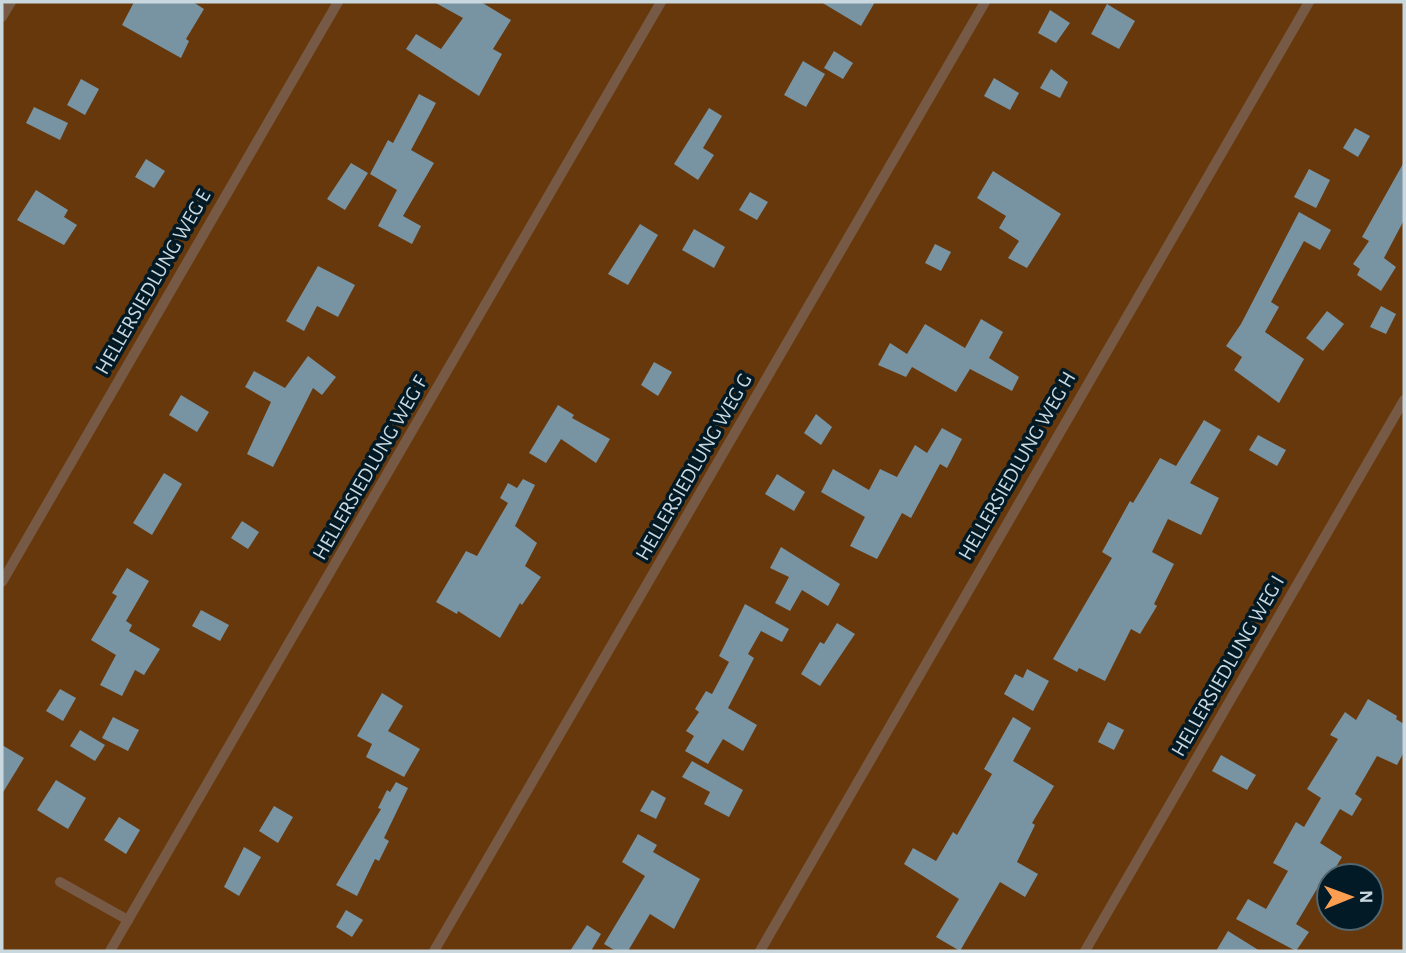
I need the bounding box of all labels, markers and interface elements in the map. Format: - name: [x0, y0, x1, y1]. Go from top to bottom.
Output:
- street label: HELLERSIEDLUNG WEG E: [91, 186, 215, 378]
- street label: HELLERSIEDLUNG WEG H: [954, 368, 1080, 564]
- street label: HELLERSIEDLUNG WEG G: [632, 370, 756, 564]
- street label: HELLERSIEDLUNG WEG F: [309, 372, 432, 564]
- street label: HELLERSIEDLUNG WEG I: [1168, 572, 1288, 760]
- north arrow: [1315, 862, 1385, 932]
- text: N: [1356, 890, 1375, 904]

